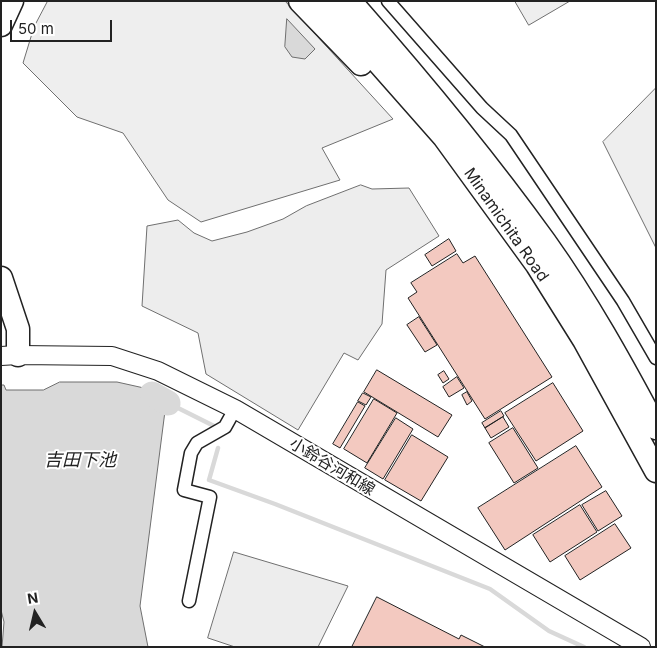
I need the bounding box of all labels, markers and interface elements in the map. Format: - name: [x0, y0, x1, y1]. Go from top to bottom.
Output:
- scale bar: [12, 10, 115, 42]
- text: 50 m: [18, 19, 54, 38]
- street label: Minamichita Road: [460, 164, 552, 286]
- street label: 小鈴谷河和線: [286, 434, 378, 500]
- water label: 吉田下池: [44, 450, 116, 472]
- north arrow: [10, 588, 60, 638]
- text: N: [26, 588, 39, 607]

